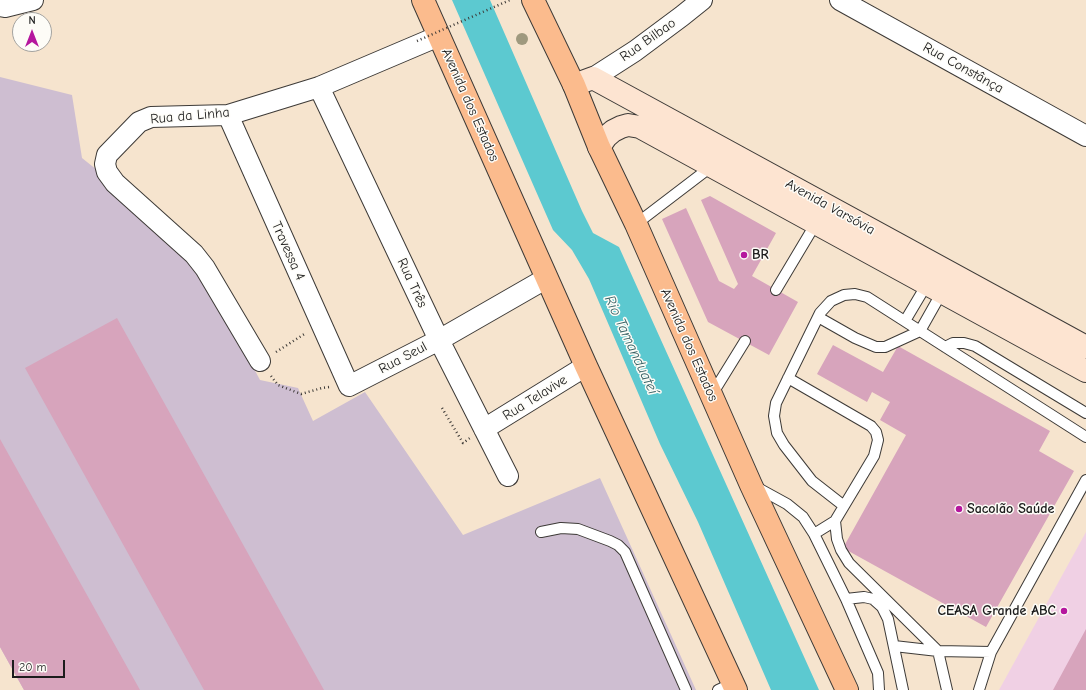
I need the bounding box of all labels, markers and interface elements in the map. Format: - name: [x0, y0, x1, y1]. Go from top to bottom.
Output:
- north arrow: [12, 12, 52, 52]
- text: N: [28, 14, 36, 27]
- street label: Rua Bilbao: [617, 15, 679, 65]
- street label: Rua Constânça: [920, 39, 1006, 97]
- street label: Avenida dos Estados: [438, 46, 502, 164]
- street label: Rua da Linha: [150, 104, 230, 128]
- street label: Avenida Varsóvia: [782, 175, 878, 239]
- street label: Travessa 4: [268, 219, 308, 283]
- place label: BR: [752, 247, 769, 263]
- marker: BR: [739, 250, 749, 260]
- street label: Rua Três: [393, 256, 431, 310]
- street label: Avenida dos Estados: [657, 286, 721, 404]
- water label: Rio Tamanduateí: [600, 293, 662, 397]
- street label: Rua Seul: [376, 338, 430, 378]
- street label: Rua Telavive: [500, 372, 570, 424]
- place label: Sacolão Saúde: [967, 501, 1054, 517]
- marker: Sacolão Saúde: [954, 504, 964, 514]
- place label: CEASA Grande ABC: [938, 603, 1056, 619]
- marker: CEASA Grande ABC: [1059, 606, 1069, 616]
- scale bar: [14, 652, 67, 678]
- text: 20 m: [19, 660, 47, 674]

